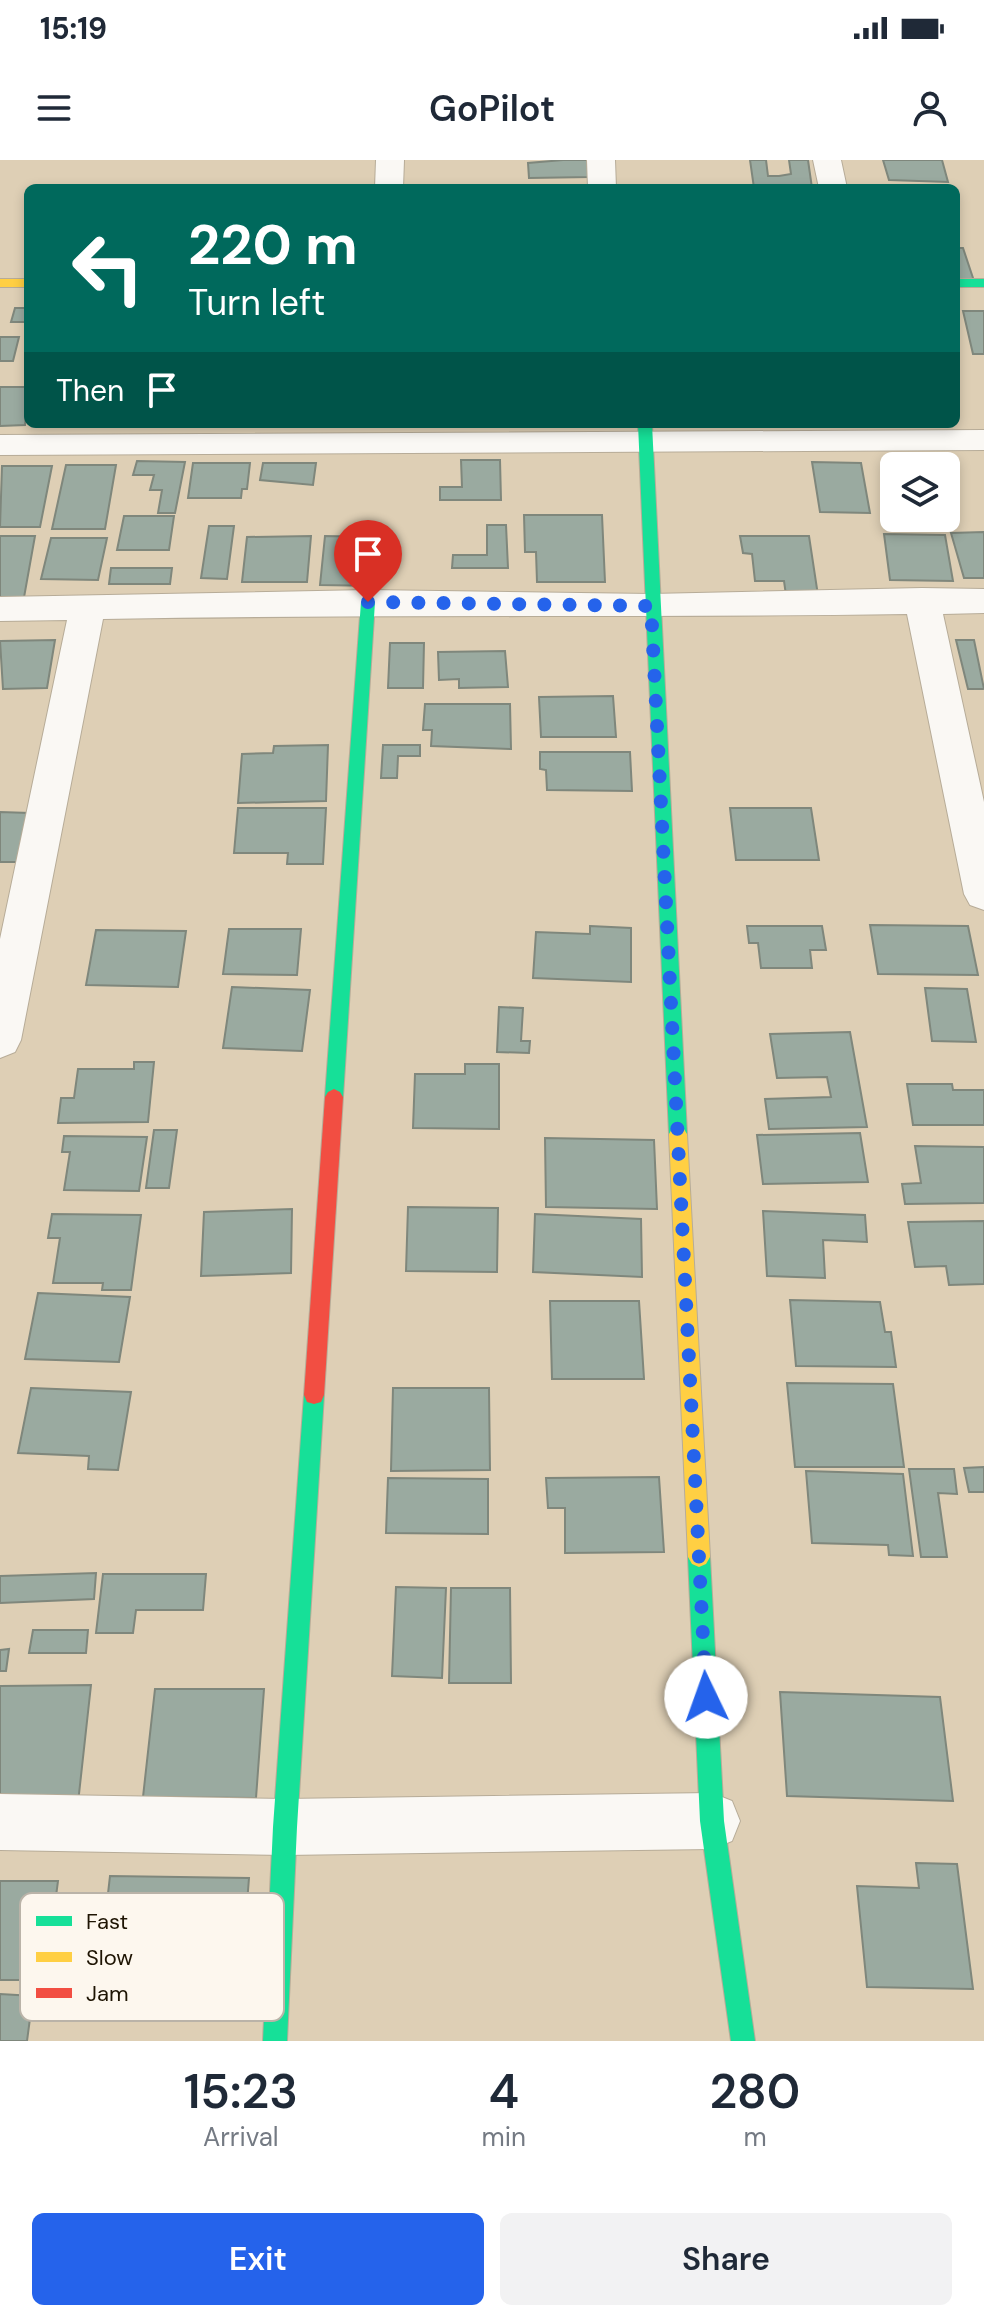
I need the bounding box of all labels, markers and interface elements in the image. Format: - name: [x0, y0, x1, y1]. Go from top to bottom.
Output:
- text: 15:19: [40, 9, 107, 48]
- text: GoPilot: [429, 85, 555, 132]
- icon: menu: [32, 86, 76, 130]
- icon: person: [908, 86, 952, 130]
- text: 220 m: [188, 208, 358, 281]
- icon: left: [56, 216, 160, 320]
- text: Turn left: [188, 279, 325, 326]
- icon: arrive: [140, 368, 184, 412]
- text: Then: [56, 371, 124, 410]
- map controls: [880, 452, 960, 532]
- button: layers: [880, 452, 960, 532]
- pin: [334, 520, 402, 602]
- icon: arrive: [346, 532, 390, 576]
- position arrow: [664, 1655, 748, 1739]
- legend: [20, 1893, 284, 2021]
- text: Fast: [86, 1907, 128, 1936]
- text: Slow: [86, 1943, 133, 1972]
- text: Jam: [86, 1979, 129, 2008]
- text: 15:23: [184, 2060, 298, 2123]
- text: 4: [488, 2060, 519, 2123]
- text: 280: [710, 2060, 800, 2123]
- text: Arrival: [203, 2120, 279, 2154]
- text: min: [482, 2120, 526, 2154]
- text: m: [743, 2120, 767, 2154]
- button: Exit: [32, 2213, 484, 2305]
- button: Share: [500, 2213, 952, 2305]

